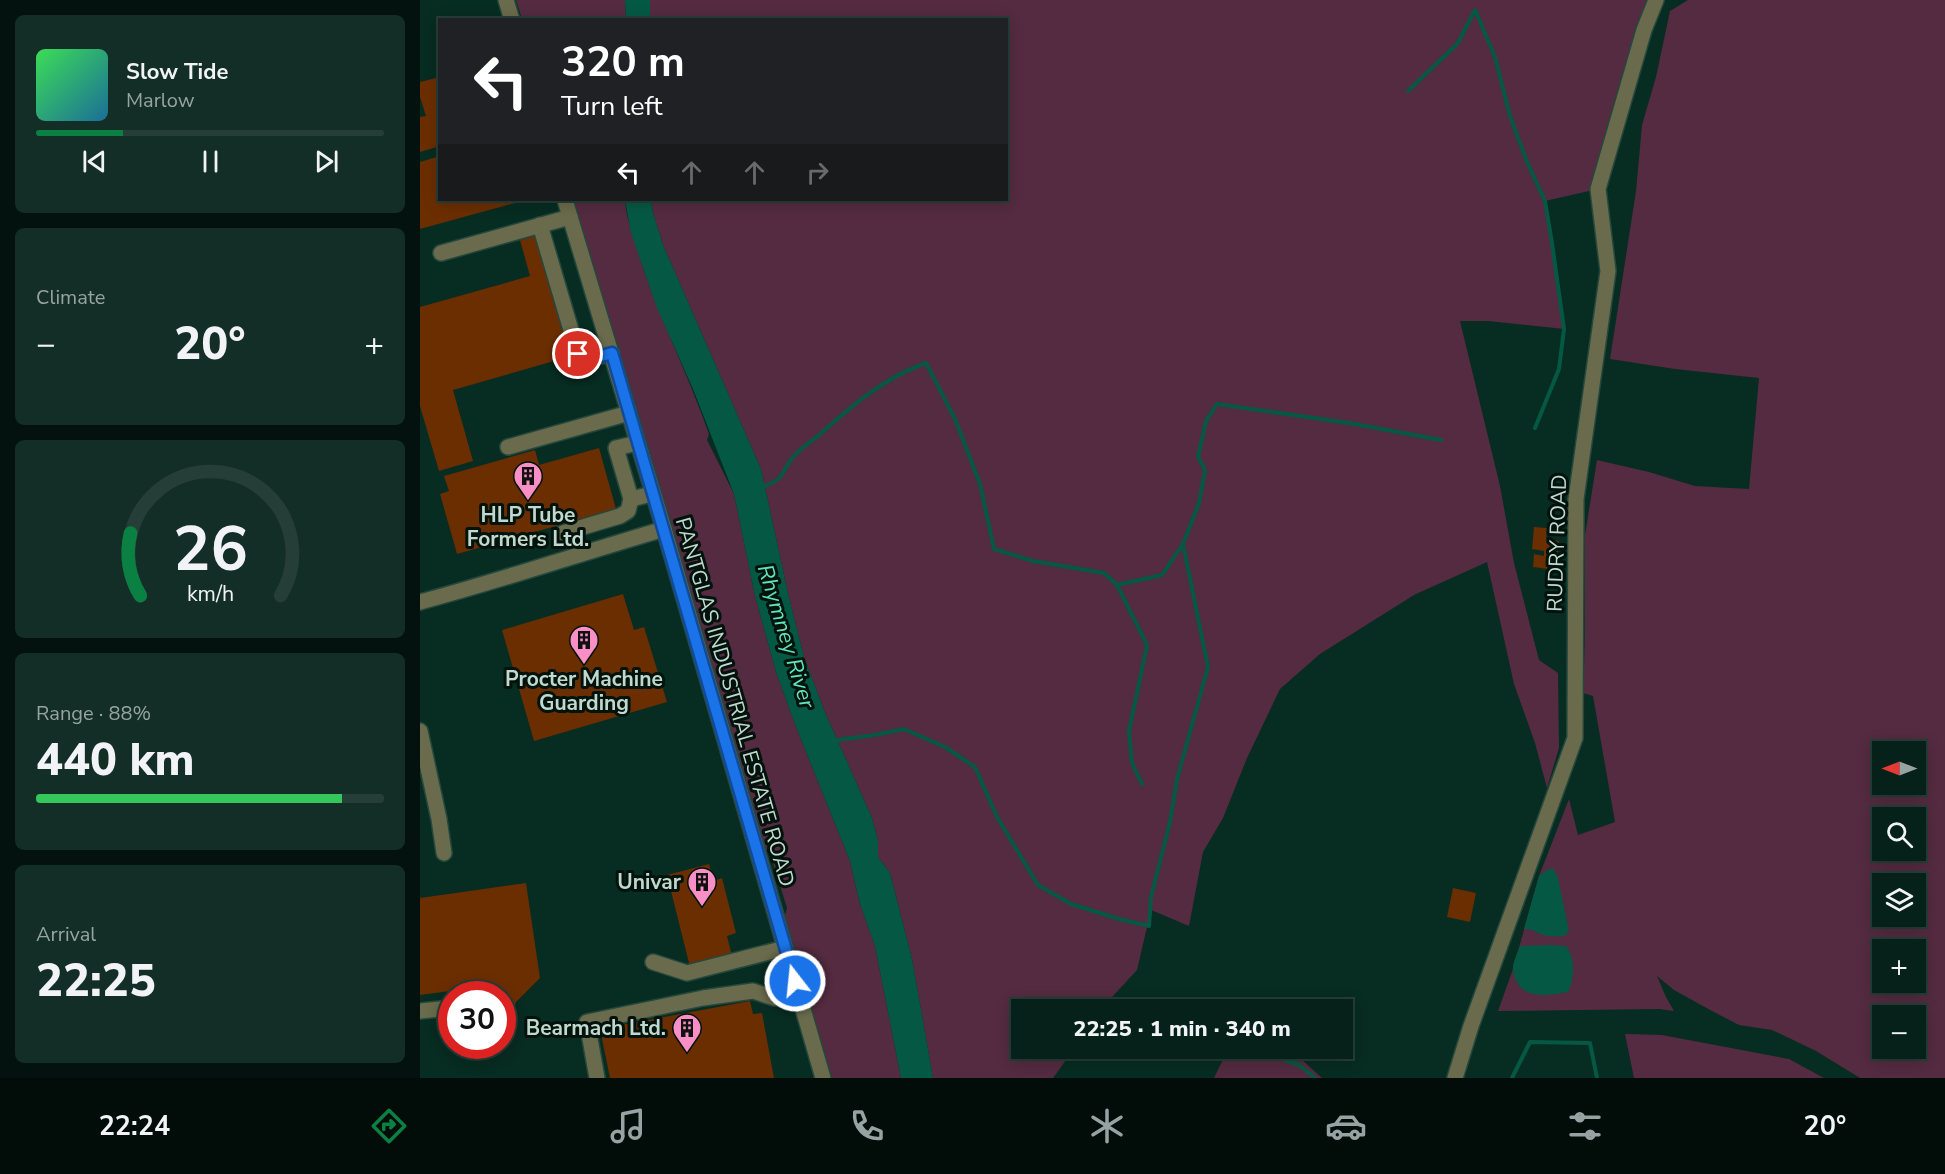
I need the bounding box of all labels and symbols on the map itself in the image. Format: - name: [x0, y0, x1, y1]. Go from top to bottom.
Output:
- pin: [552, 328, 603, 379]
- building icon: HLP Tube Formers Ltd.: [512, 460, 544, 502]
- street label: RUDRY ROAD: [1541, 474, 1573, 612]
- place label: HLP Tube Formers Ltd.: [467, 501, 589, 553]
- street label: PANTGLAS INDUSTRIAL ESTATE ROAD: [669, 514, 801, 890]
- water label: Rhymney River: [750, 561, 822, 713]
- building icon: Procter Machine Guarding: [568, 624, 600, 666]
- place label: Procter Machine Guarding: [505, 665, 663, 717]
- north arrow: [1872, 741, 1926, 795]
- building icon: Univar: [686, 866, 718, 908]
- place label: Univar: [617, 868, 682, 896]
- position arrow: [763, 949, 827, 1013]
- speed limit sign: 30: [438, 981, 516, 1059]
- building icon: Bearmach Ltd.: [671, 1012, 703, 1054]
- place label: Bearmach Ltd.: [526, 1014, 666, 1042]

